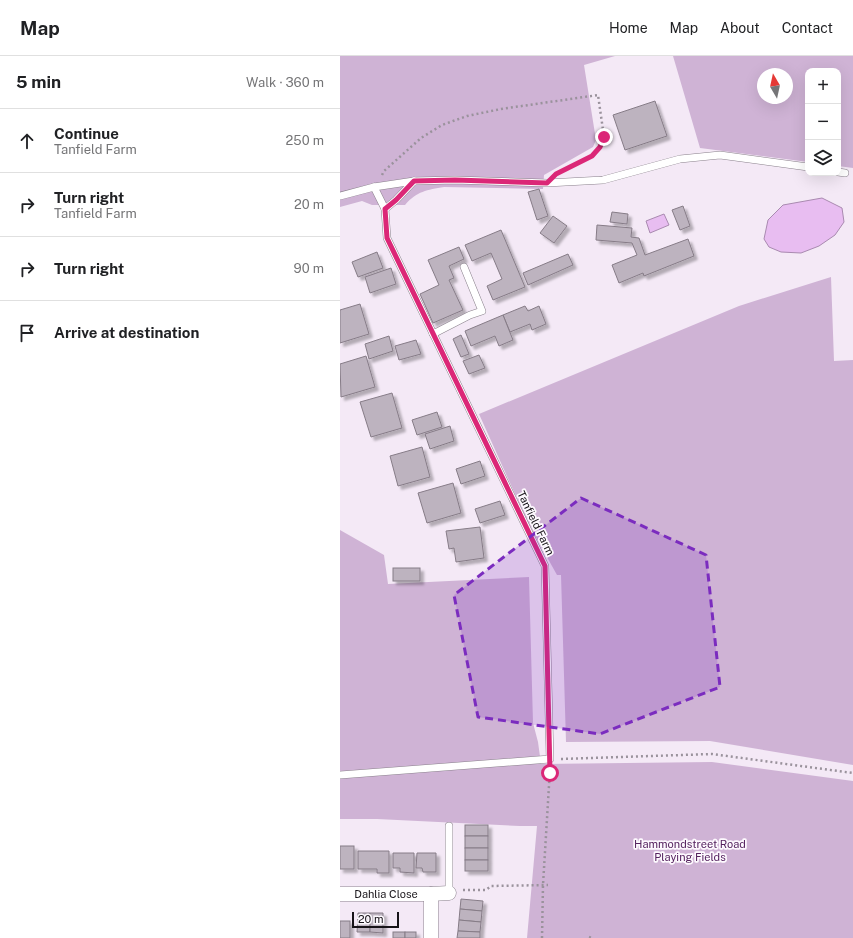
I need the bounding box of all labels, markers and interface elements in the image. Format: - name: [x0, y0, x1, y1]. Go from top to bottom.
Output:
- text: Map: [20, 17, 60, 39]
- text: Home: [609, 20, 648, 36]
- text: Map: [670, 20, 698, 36]
- text: About: [720, 20, 760, 36]
- text: Contact: [782, 20, 833, 36]
- north arrow: [757, 68, 793, 104]
- map controls: [805, 68, 841, 176]
- button: +: [805, 68, 841, 104]
- text: 5 min: [16, 72, 61, 92]
- text: Walk · 360 m: [246, 75, 324, 90]
- button: −: [805, 104, 841, 140]
- text: Continue: [54, 125, 119, 142]
- route end: [595, 128, 613, 146]
- icon: ahead: [16, 130, 38, 152]
- text: 250 m: [286, 133, 324, 148]
- button: layers: [805, 140, 841, 176]
- text: Tanfield Farm: [54, 142, 137, 157]
- text: Turn right: [54, 189, 124, 206]
- icon: right: [16, 194, 38, 216]
- text: 20 m: [294, 197, 324, 212]
- text: Tanfield Farm: [54, 206, 137, 221]
- icon: right: [16, 258, 38, 280]
- text: Turn right: [54, 260, 124, 277]
- text: 90 m: [294, 261, 324, 276]
- icon: arrive: [16, 322, 38, 344]
- text: Arrive at destination: [54, 324, 199, 341]
- street label: Tanfield Farm: [515, 489, 557, 557]
- route start: [541, 764, 559, 782]
- park label: Hammondstreet Road Playing Fields: [634, 838, 746, 863]
- street label: Dahlia Close: [354, 888, 418, 900]
- scale bar: [352, 910, 399, 929]
- text: 20 m: [358, 913, 383, 925]

